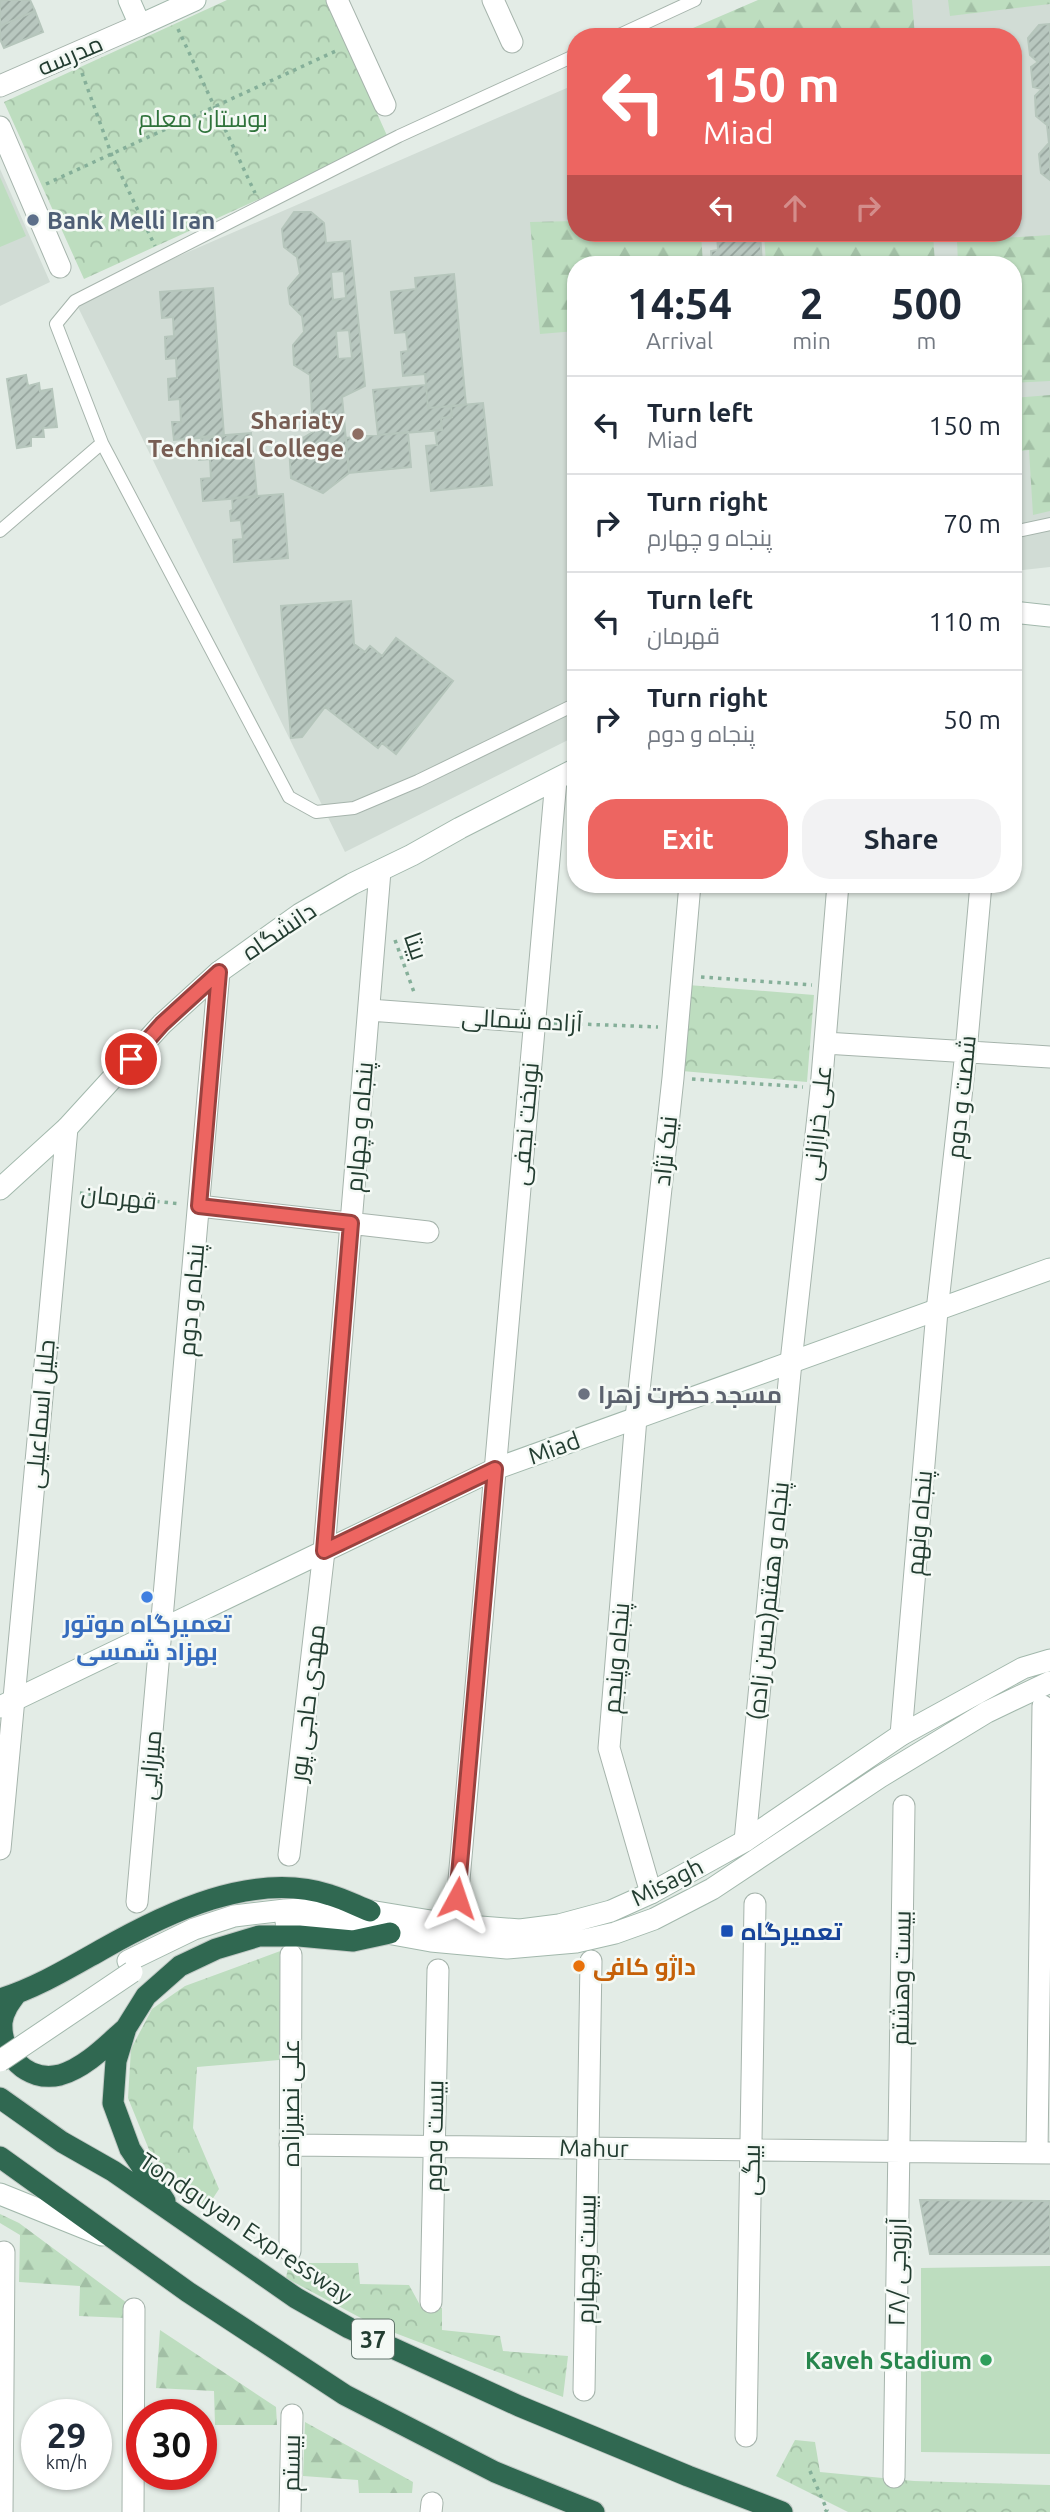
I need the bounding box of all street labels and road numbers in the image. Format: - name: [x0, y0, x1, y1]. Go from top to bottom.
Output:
- street label: مدرسه: [33, 29, 107, 81]
- street label: دانشگاه: [237, 897, 321, 965]
- street label: بیتا: [399, 929, 433, 963]
- street label: آزاده شمالی: [461, 1003, 584, 1038]
- street label: شصت و دوم: [941, 1034, 984, 1160]
- street label: پنجاه و چهارم: [340, 1060, 381, 1194]
- street label: نوبخت نجفی: [506, 1061, 545, 1187]
- street label: علی خرازانی: [798, 1064, 837, 1182]
- street label: نیک نژاد: [648, 1115, 682, 1187]
- street label: قهرمان: [80, 1180, 158, 1215]
- street label: پنجاه و دوم: [173, 1242, 212, 1358]
- street label: جلیل اسماعیلی: [20, 1338, 61, 1490]
- street label: Miad: [524, 1426, 584, 1470]
- street label: پنجاه ونهم: [901, 1469, 940, 1577]
- street label: (حسن زاده)پنجاه و هفتم: [742, 1480, 797, 1722]
- street label: پنجاه وپنجم: [598, 1601, 637, 1715]
- street label: مهدی حاجی پور: [284, 1623, 333, 1785]
- street label: میرزایی: [133, 1729, 167, 1801]
- street label: Misagh: [627, 1853, 707, 1911]
- street label: بیست وهشتم: [886, 1910, 919, 2046]
- street label: علی نصیرزاده: [277, 2039, 305, 2167]
- street label: بیست ودوم: [420, 2080, 451, 2192]
- street label: Mahur: [559, 2134, 629, 2162]
- street label: بیگی: [737, 2144, 766, 2196]
- street label: Tondguyan Expressway: [135, 2147, 358, 2309]
- street label: بیست وچهارم: [571, 2194, 604, 2324]
- street label: آرزوجی /۲۸: [883, 2217, 912, 2327]
- road number: 37: [352, 2320, 394, 2358]
- street label: بیستم: [277, 2434, 308, 2492]

